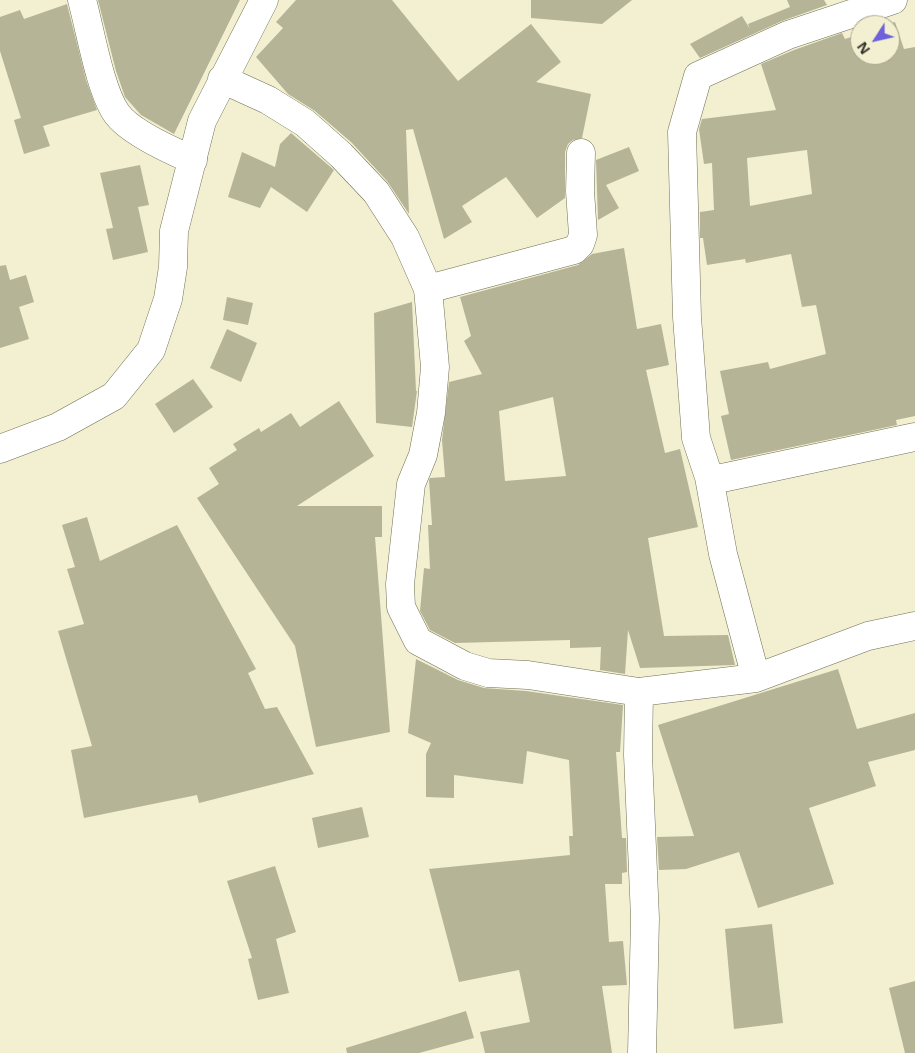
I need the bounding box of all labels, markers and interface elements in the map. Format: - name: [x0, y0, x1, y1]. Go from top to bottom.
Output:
- north arrow: [850, 15, 900, 65]
- text: N: [852, 38, 874, 58]

